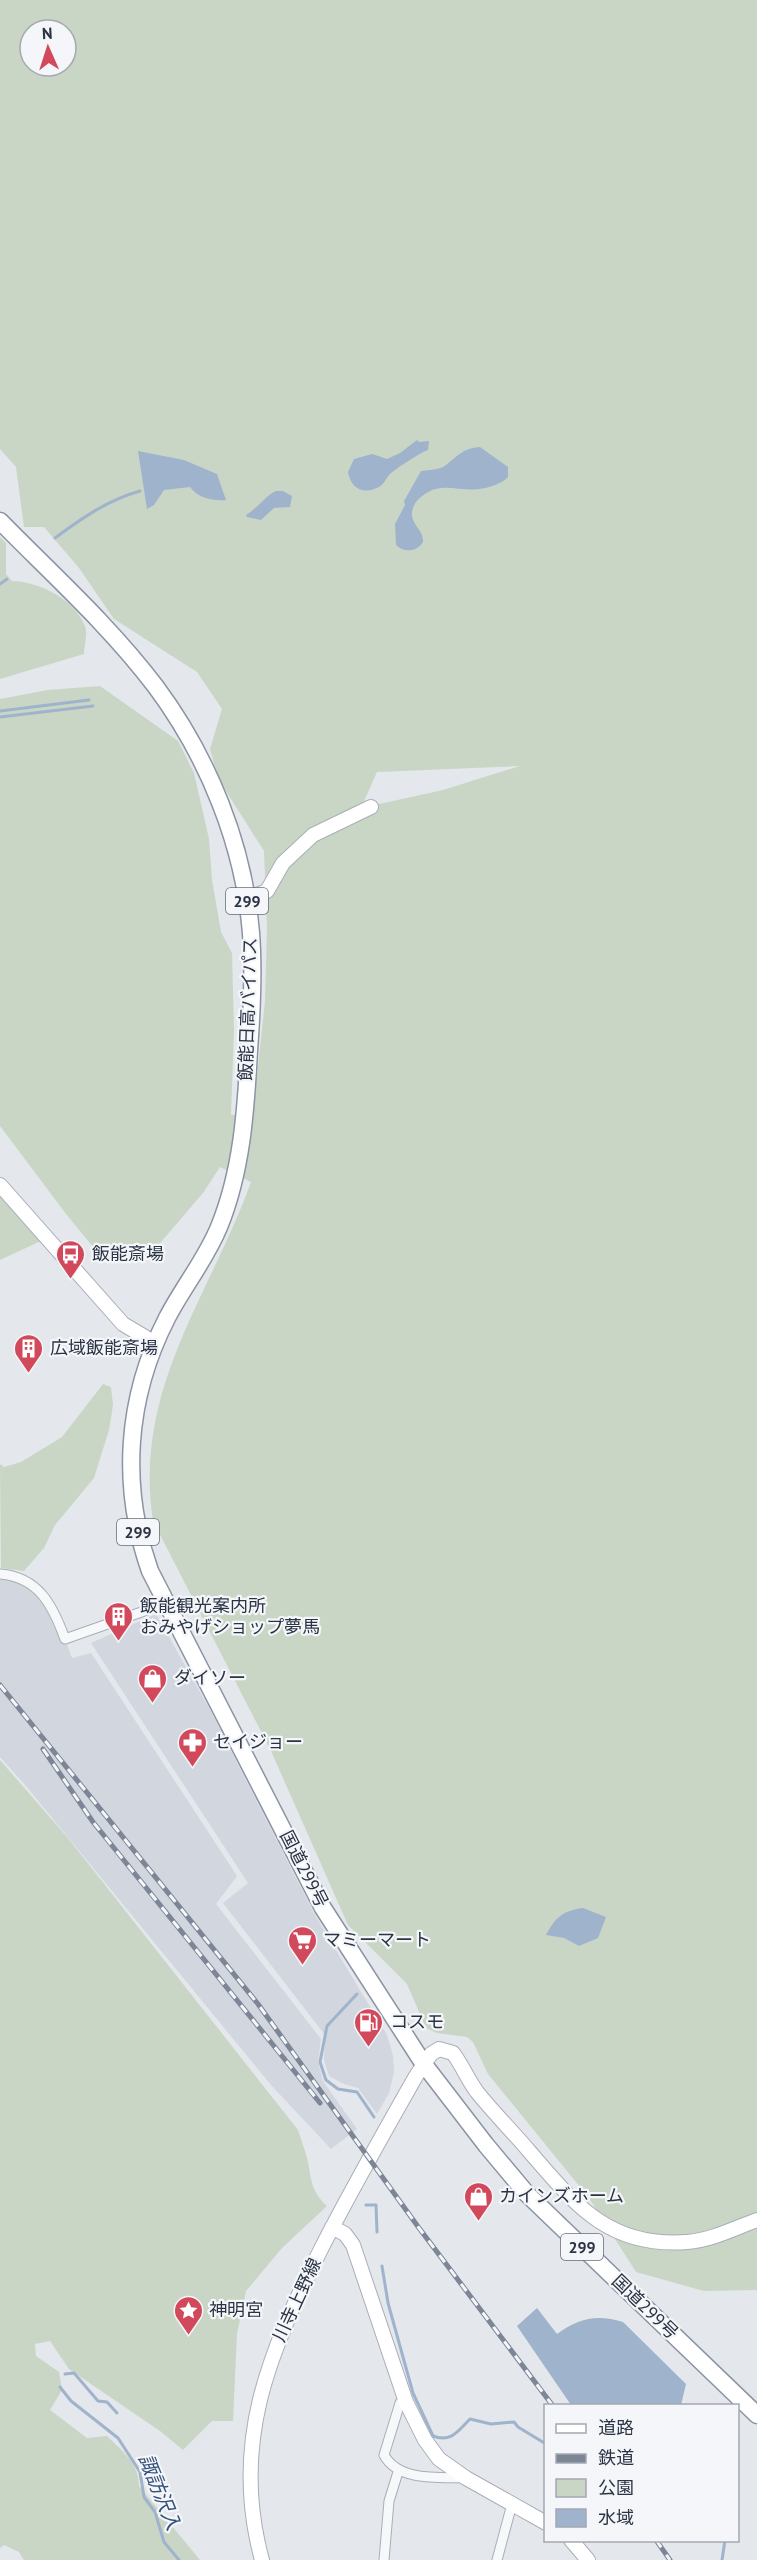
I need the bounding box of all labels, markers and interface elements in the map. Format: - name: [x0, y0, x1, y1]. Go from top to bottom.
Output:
- north arrow: [18, 18, 78, 78]
- text: N: [41, 23, 53, 43]
- road number: 299: [226, 888, 268, 914]
- street label: 飯能日高バイパス: [234, 937, 261, 1081]
- bus stop icon: 飯能斎場: [55, 1238, 87, 1280]
- place label: 飯能斎場: [92, 1242, 164, 1265]
- building icon: 広域飯能斎場: [13, 1332, 45, 1374]
- place label: 広域飯能斎場: [50, 1336, 158, 1359]
- road number: 299: [117, 1519, 159, 1545]
- place label: 飯能観光案内所 おみやげショップ夢馬: [140, 1594, 320, 1638]
- building icon: 飯能観光案内所 おみやげショップ夢馬: [103, 1600, 135, 1642]
- shop icon: ダイソー: [137, 1662, 169, 1704]
- place label: ダイソー: [174, 1666, 246, 1689]
- pharmacy icon: セイジョー: [176, 1726, 208, 1768]
- place label: セイジョー: [213, 1730, 303, 1753]
- street label: 国道299号: [275, 1826, 334, 1911]
- supermarket icon: マミーマート: [286, 1924, 318, 1966]
- place label: マミーマート: [323, 1928, 431, 1951]
- fuel station icon: コスモ: [353, 2006, 385, 2048]
- place label: コスモ: [390, 2010, 444, 2033]
- shop icon: カインズホーム: [462, 2180, 494, 2222]
- place label: カインズホーム: [499, 2184, 624, 2207]
- road number: 299: [561, 2234, 603, 2260]
- street label: 川寺上野線: [267, 2254, 326, 2345]
- street label: 国道299号: [607, 2269, 683, 2344]
- place icon: 神明宮: [172, 2294, 204, 2336]
- place label: 神明宮: [209, 2298, 263, 2321]
- legend: [544, 2404, 739, 2542]
- text: 道路: [598, 2416, 634, 2439]
- text: 鉄道: [598, 2446, 634, 2469]
- water label: 諏訪沢入: [133, 2450, 187, 2534]
- text: 公園: [598, 2476, 634, 2499]
- text: 水域: [598, 2506, 634, 2529]

